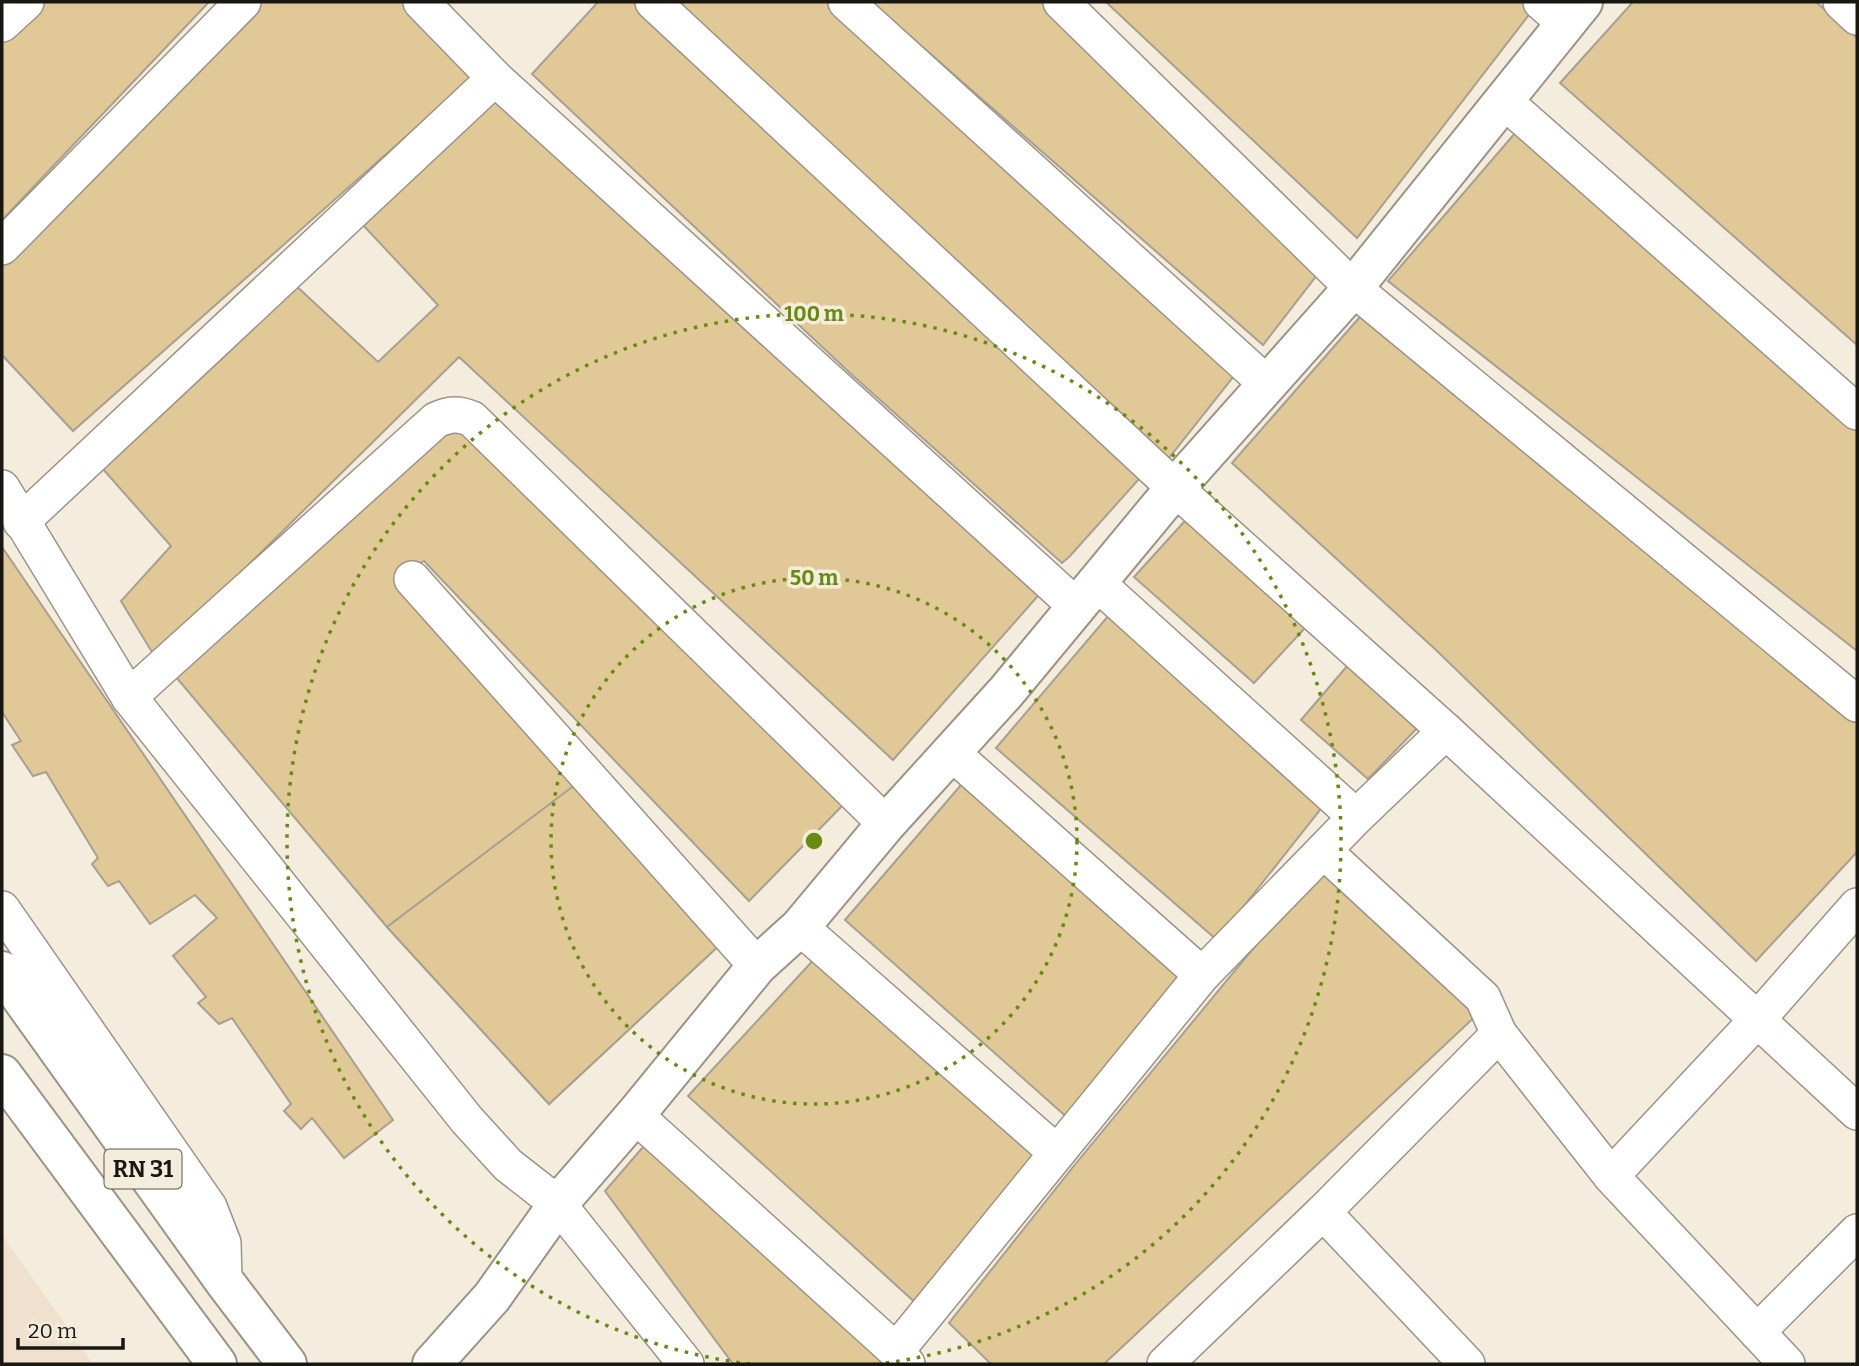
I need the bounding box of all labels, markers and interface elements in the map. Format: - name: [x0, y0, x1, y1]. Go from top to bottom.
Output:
- text: 100 m: [784, 301, 844, 327]
- text: 50 m: [790, 565, 838, 591]
- centre of rings: [802, 829, 826, 853]
- road number: RN 31: [104, 1150, 182, 1188]
- scale bar: [18, 1306, 122, 1350]
- text: 20 m: [28, 1318, 77, 1344]

